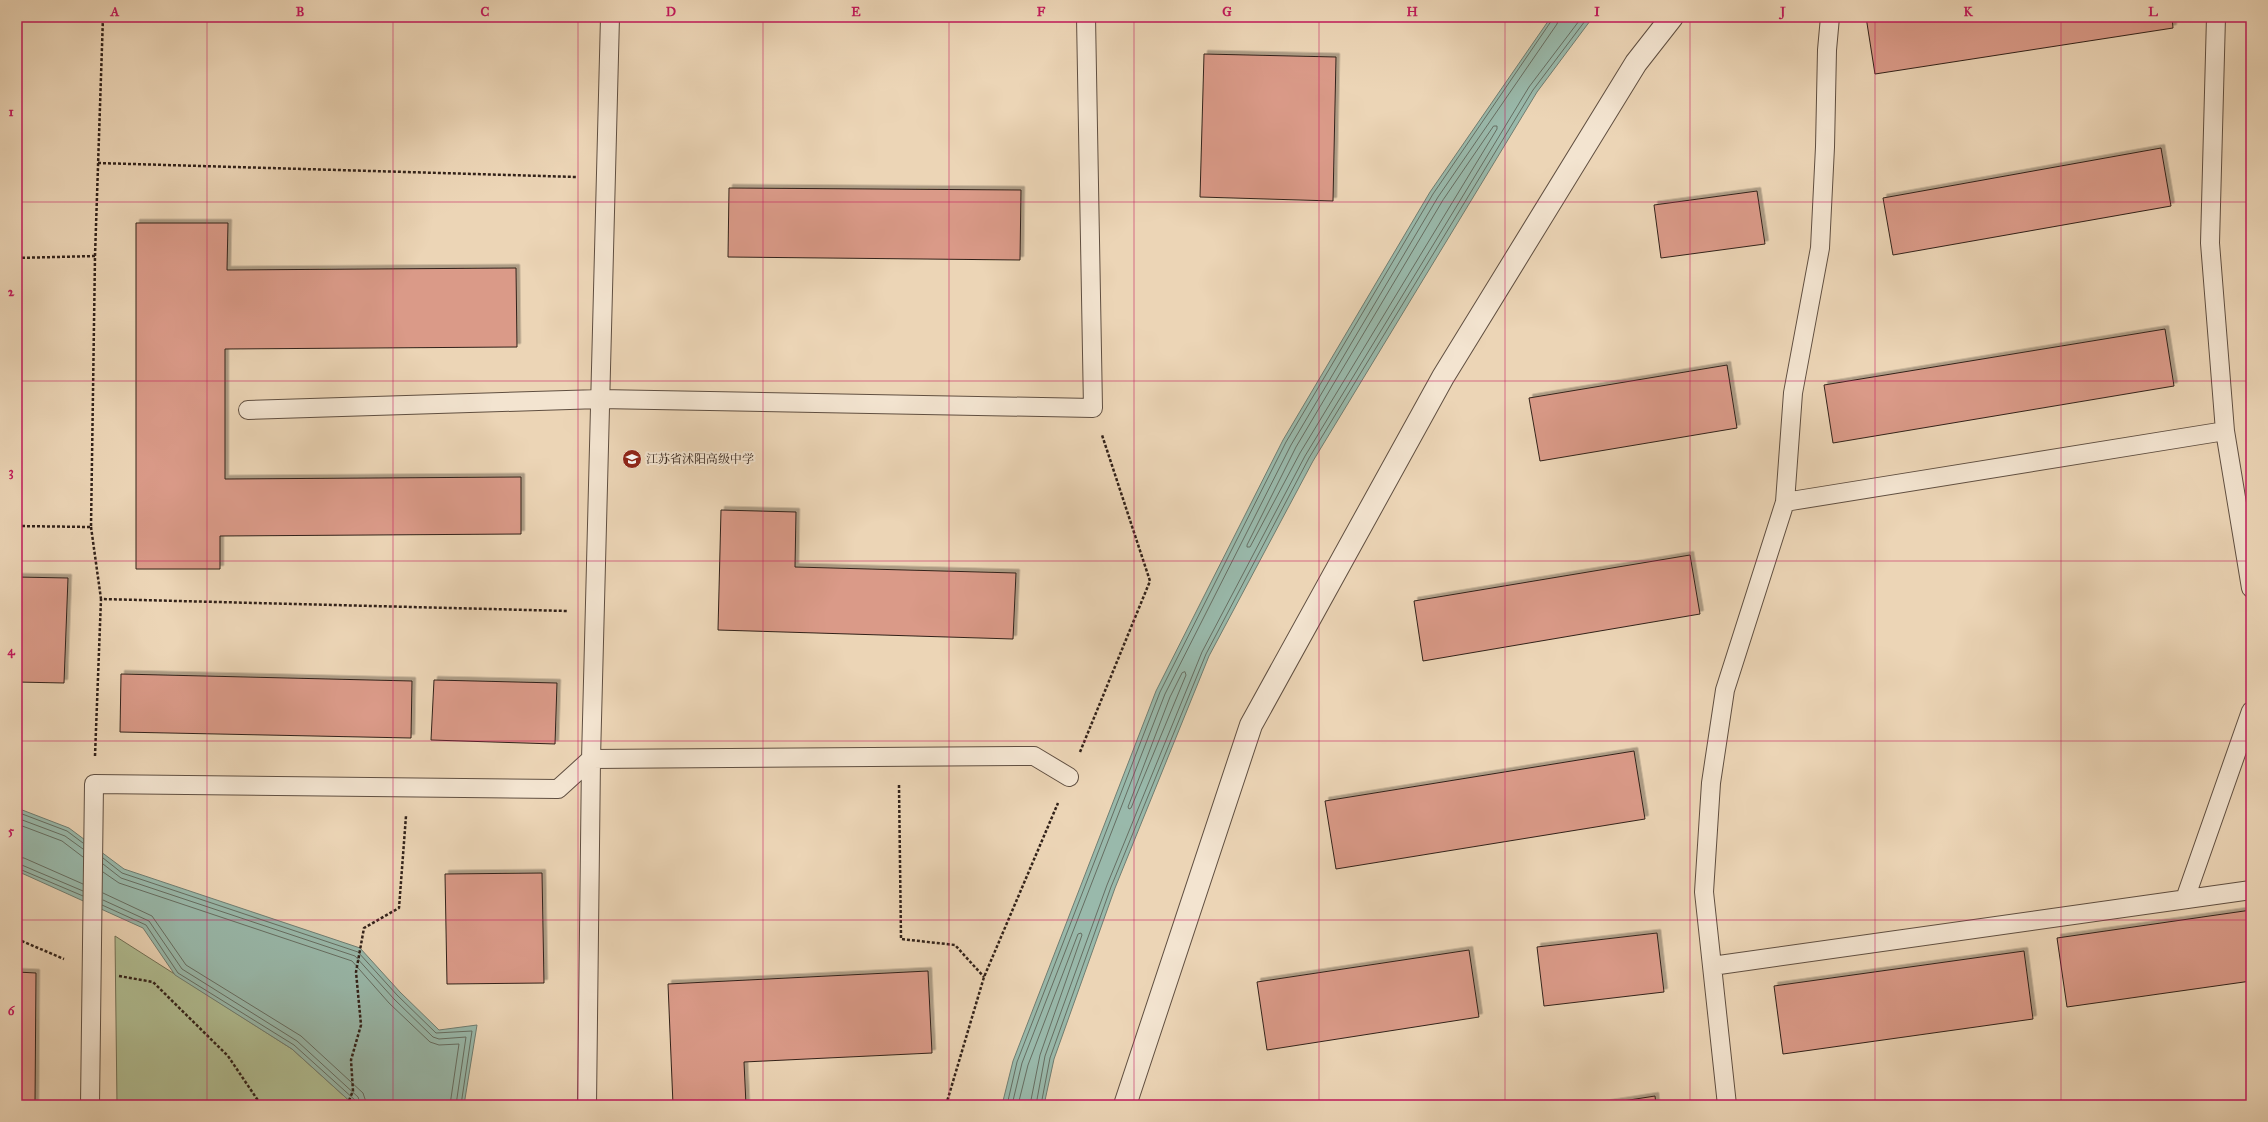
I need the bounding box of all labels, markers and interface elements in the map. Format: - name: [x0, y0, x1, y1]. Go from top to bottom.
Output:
- text: A: [110, 4, 120, 20]
- text: B: [296, 4, 305, 20]
- text: C: [481, 4, 490, 20]
- text: D: [666, 4, 676, 20]
- text: E: [851, 4, 861, 20]
- text: F: [1037, 4, 1046, 20]
- text: G: [1222, 4, 1232, 20]
- text: H: [1406, 4, 1418, 20]
- text: I: [1594, 4, 1600, 20]
- text: J: [1778, 4, 1786, 20]
- text: K: [1963, 4, 1973, 20]
- text: L: [2148, 4, 2158, 20]
- text: 1: [8, 104, 14, 120]
- text: 2: [8, 284, 15, 300]
- school or university icon: 江苏省沭阳高级中学: [621, 448, 643, 470]
- place label: 江苏省沭阳高级中学: [646, 452, 754, 466]
- text: 3: [8, 464, 14, 480]
- text: 4: [7, 643, 15, 659]
- text: 5: [8, 823, 15, 839]
- text: 6: [8, 1003, 16, 1019]

